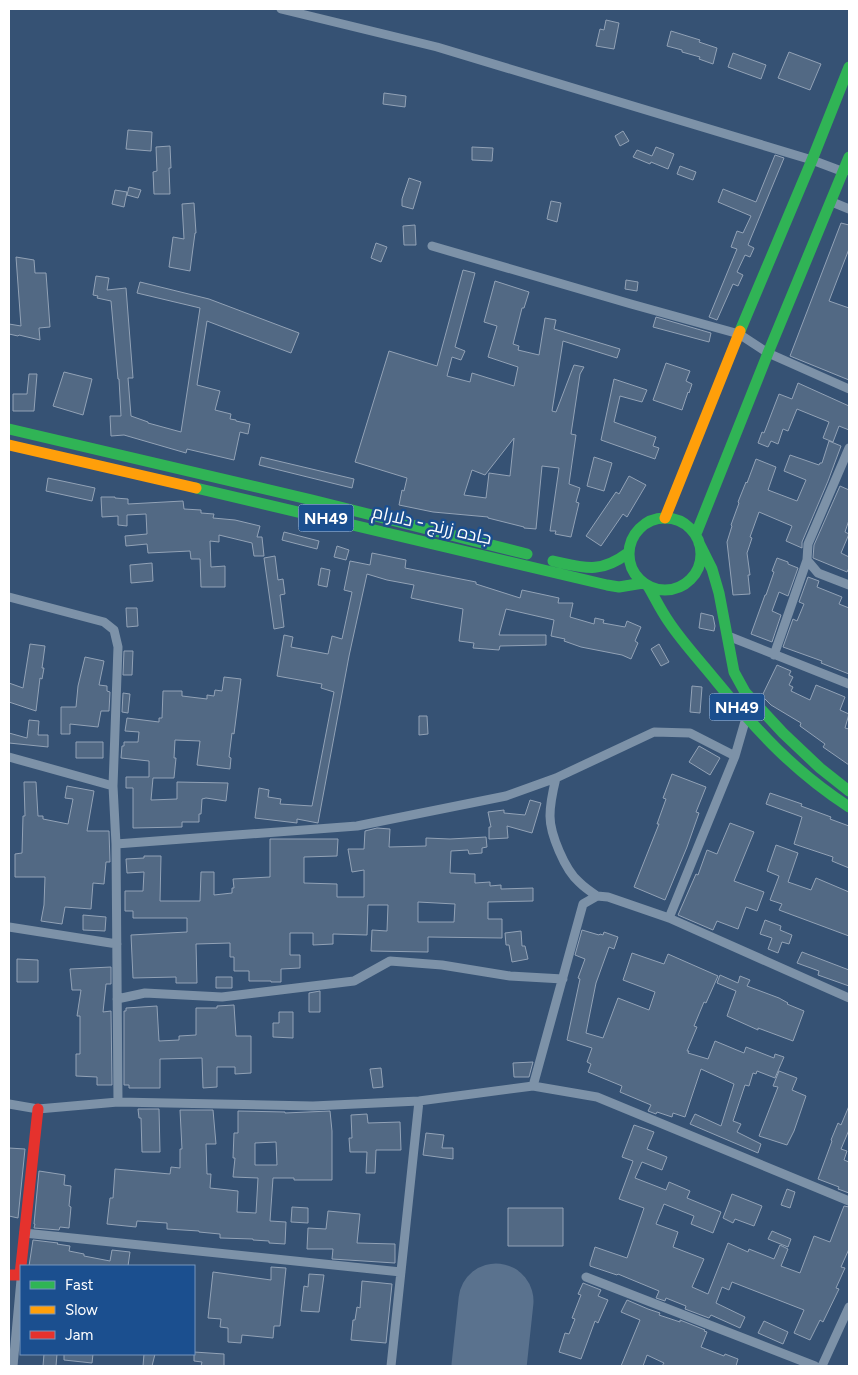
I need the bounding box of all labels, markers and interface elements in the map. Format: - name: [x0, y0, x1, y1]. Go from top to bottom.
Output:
- street label: جاده زرنج - دلارام: [370, 501, 494, 550]
- road number: NH49: [298, 504, 354, 532]
- road number: NH49: [710, 694, 764, 720]
- legend: [20, 1265, 195, 1355]
- text: Fast: [65, 1276, 94, 1294]
- text: Slow: [65, 1301, 98, 1319]
- text: Jam: [65, 1326, 93, 1344]

